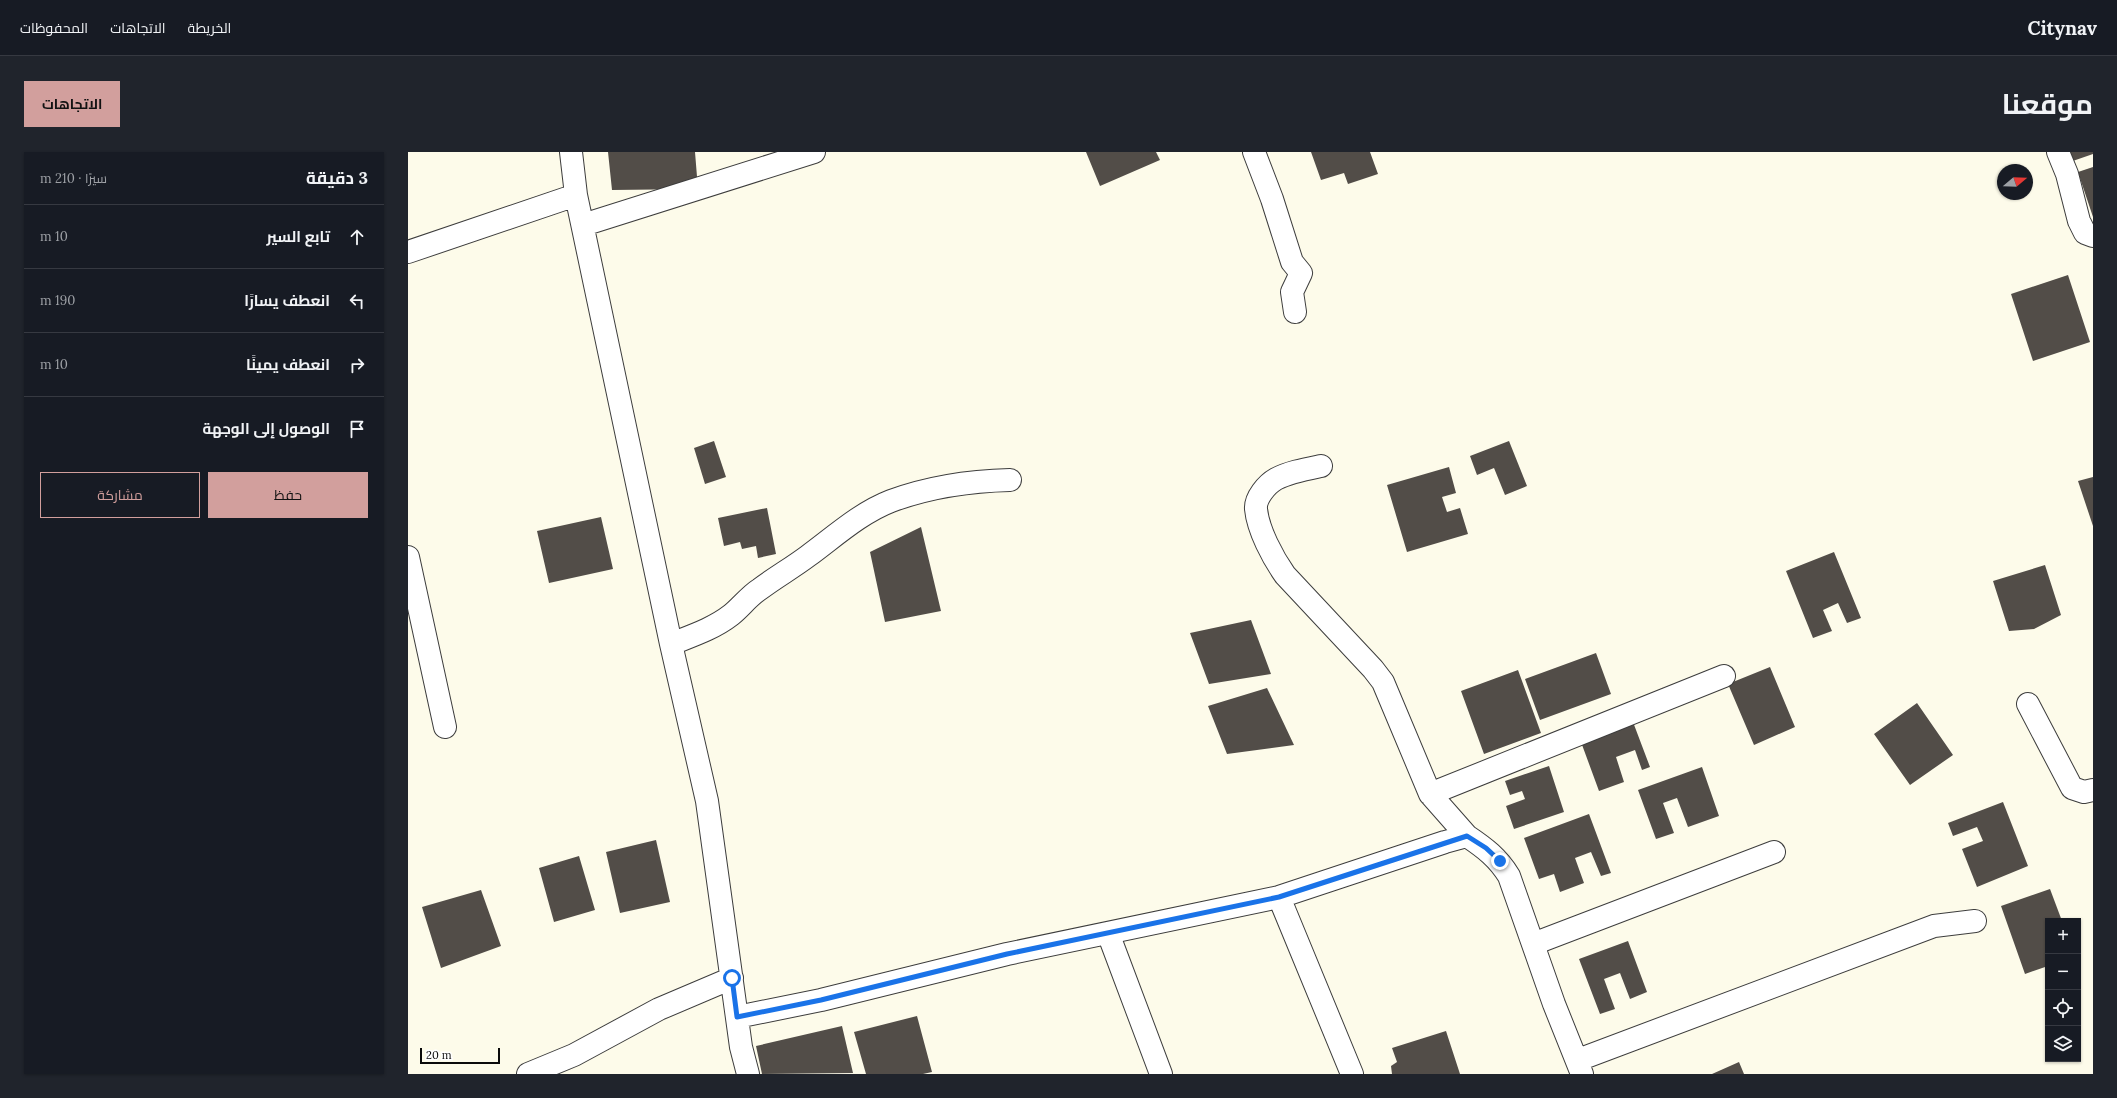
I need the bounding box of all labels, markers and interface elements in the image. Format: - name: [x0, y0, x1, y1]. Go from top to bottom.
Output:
- text: Citynav: [2027, 16, 2097, 40]
- text: المحفوظات: [20, 19, 88, 37]
- text: الاتجاهات: [110, 19, 166, 37]
- text: الخريطة: [188, 19, 231, 37]
- button: الاتجاهات: [24, 81, 120, 127]
- text: موقعنا: [2002, 86, 2093, 122]
- north arrow: [1997, 164, 2033, 200]
- text: 3 دقيقة: [306, 167, 368, 189]
- text: سيرًا · 210 m: [40, 170, 107, 187]
- icon: ahead: [346, 226, 368, 248]
- text: تابع السير: [266, 227, 330, 246]
- text: 10 m: [40, 228, 68, 245]
- icon: left: [346, 290, 368, 312]
- text: انعطف يسارًا: [244, 291, 330, 310]
- text: 190 m: [40, 292, 75, 309]
- icon: right: [346, 354, 368, 376]
- text: انعطف يمينًا: [246, 355, 330, 374]
- text: 10 m: [40, 356, 68, 373]
- icon: arrive: [346, 418, 368, 440]
- text: الوصول إلى الوجهة: [203, 419, 330, 438]
- button: مشاركة: [40, 472, 200, 518]
- button: حفظ: [208, 472, 368, 518]
- route end: [1491, 852, 1509, 870]
- map controls: [2045, 918, 2081, 1062]
- button: +: [2045, 918, 2081, 954]
- button: −: [2045, 954, 2081, 990]
- route start: [723, 969, 741, 987]
- button: locate: [2045, 990, 2081, 1026]
- button: layers: [2045, 1026, 2081, 1062]
- scale bar: [420, 1046, 500, 1065]
- text: 20 m: [426, 1048, 451, 1062]

